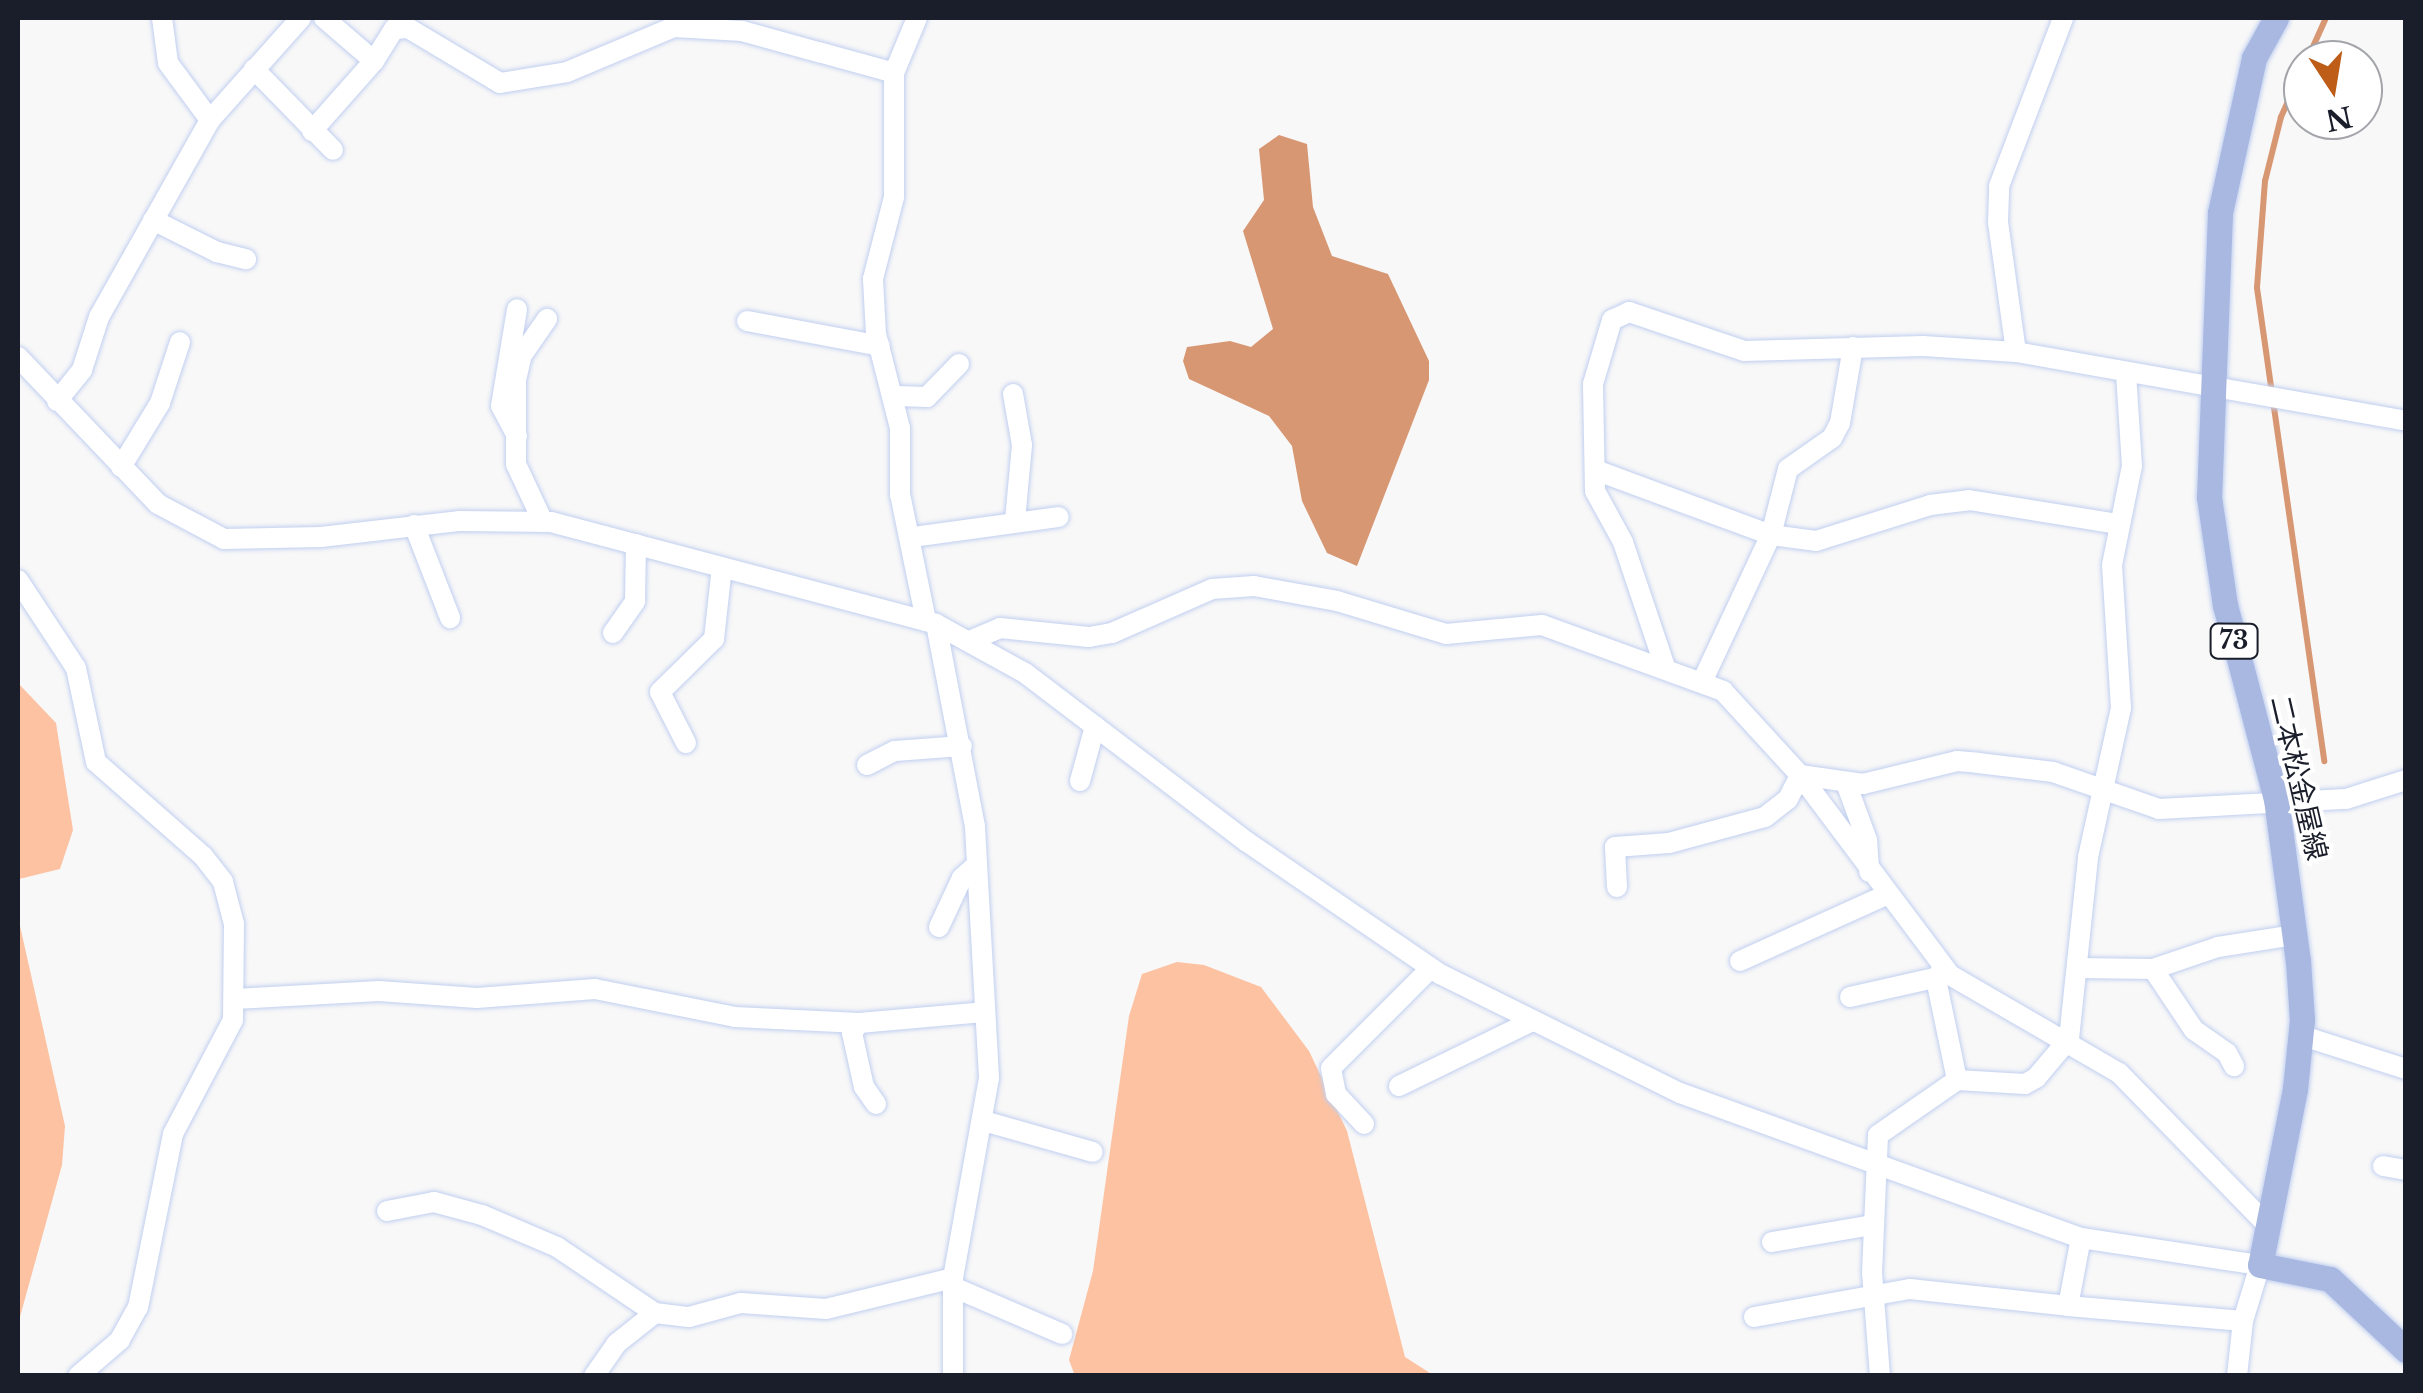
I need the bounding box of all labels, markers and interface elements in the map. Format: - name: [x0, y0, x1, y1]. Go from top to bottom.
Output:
- north arrow: [2283, 40, 2383, 140]
- text: N: [2322, 98, 2355, 138]
- road number: 73: [2209, 621, 2259, 661]
- street label: 二本松金屋線: [2263, 692, 2333, 864]

